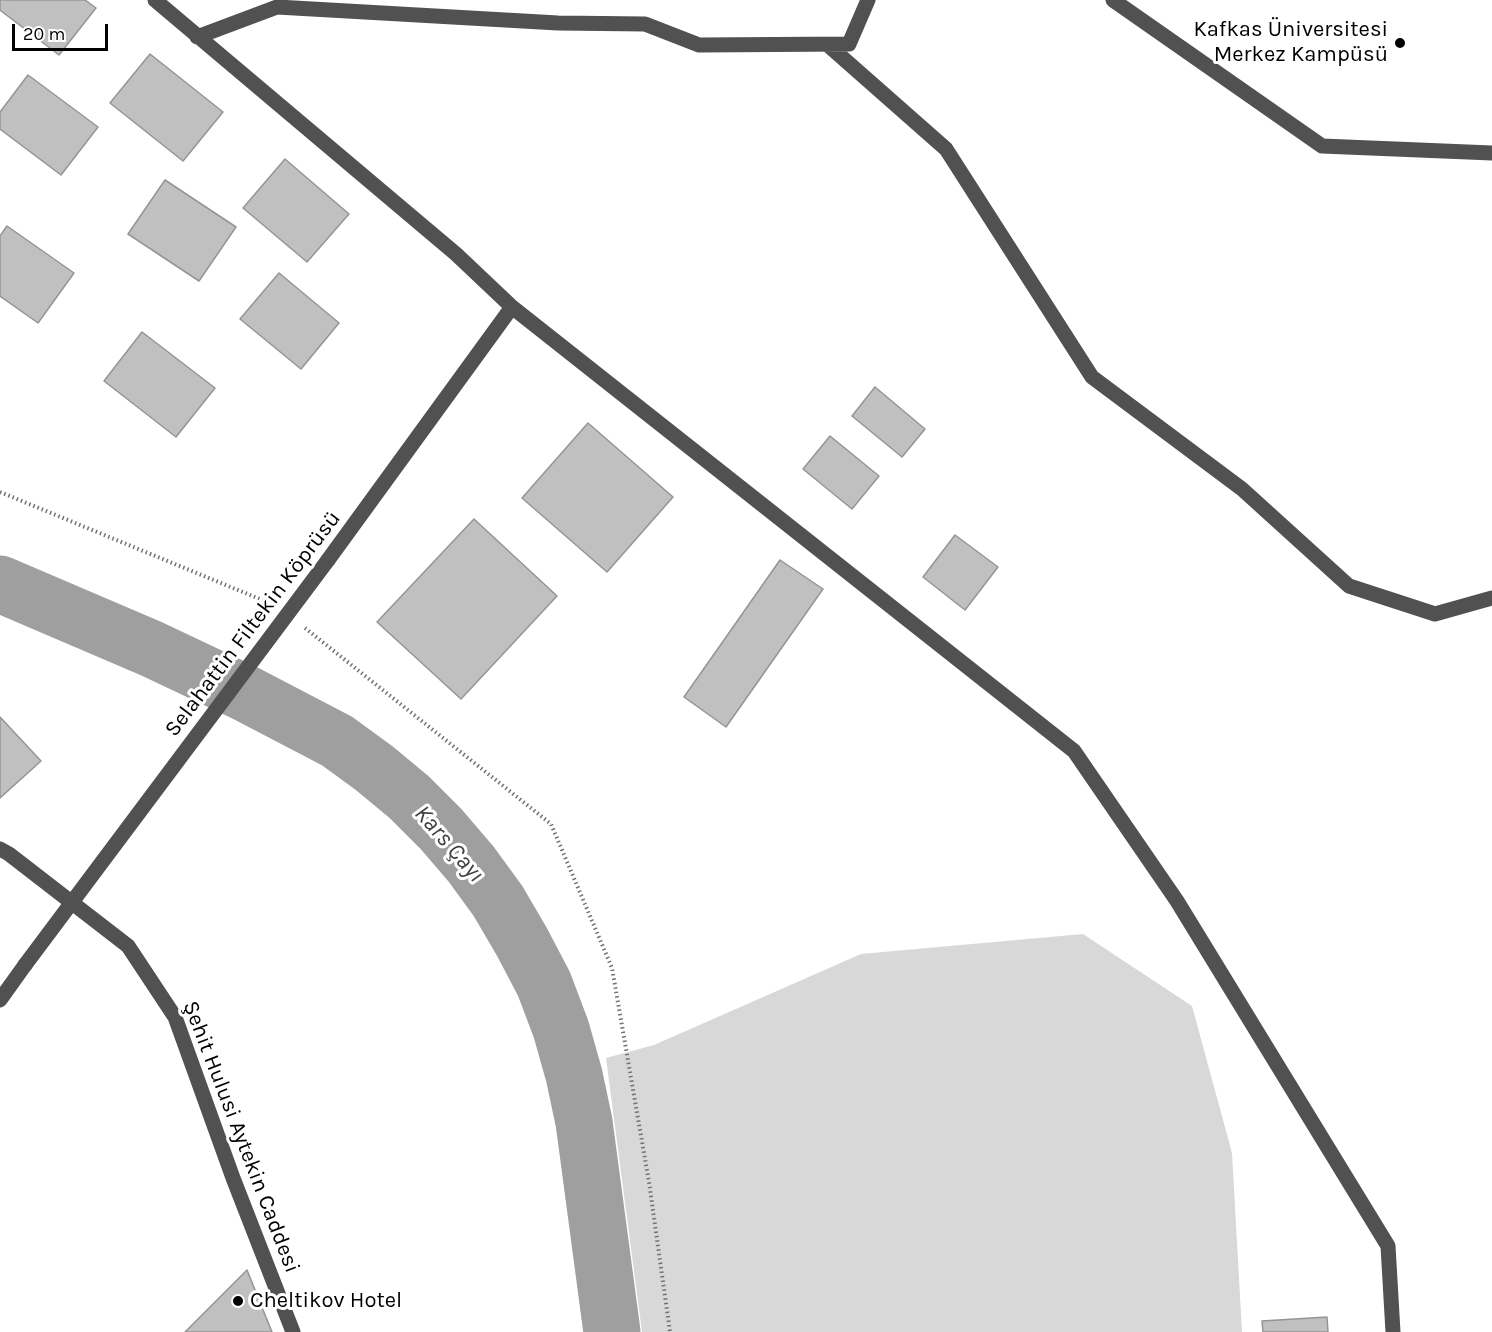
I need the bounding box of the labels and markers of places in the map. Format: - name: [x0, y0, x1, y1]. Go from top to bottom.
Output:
- place label: Kafkas Üniversitesi Merkez Kampüsü: [1193, 17, 1388, 68]
- marker: Kafkas Üniversitesi Merkez Kampüsü: [1393, 36, 1407, 50]
- place label: Cheltikov Hotel: [250, 1288, 402, 1314]
- marker: Cheltikov Hotel: [231, 1294, 245, 1308]

